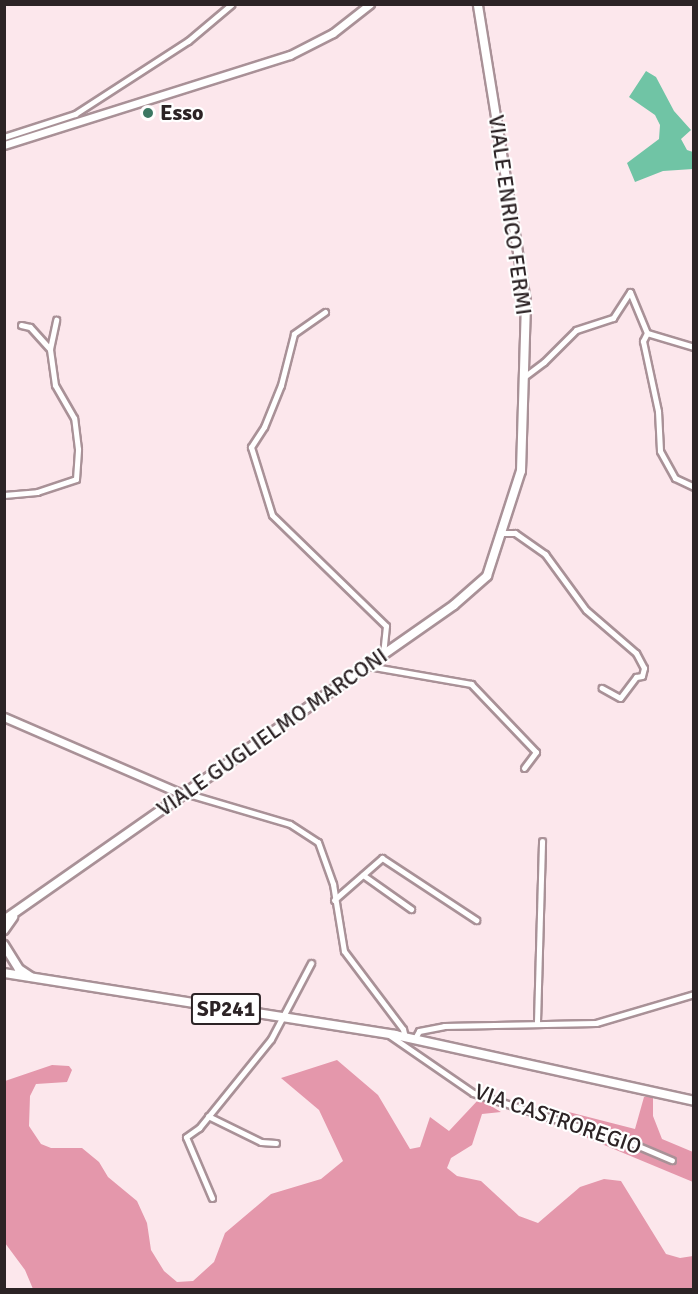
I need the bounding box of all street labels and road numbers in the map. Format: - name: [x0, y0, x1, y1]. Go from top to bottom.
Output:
- street label: VIALE ENRICO FERMI: [483, 113, 537, 317]
- street label: VIALE GUGLIELMO MARCONI: [152, 642, 392, 822]
- road number: SP241: [190, 991, 262, 1027]
- street label: VIA CASTROREGIO: [471, 1078, 645, 1160]

